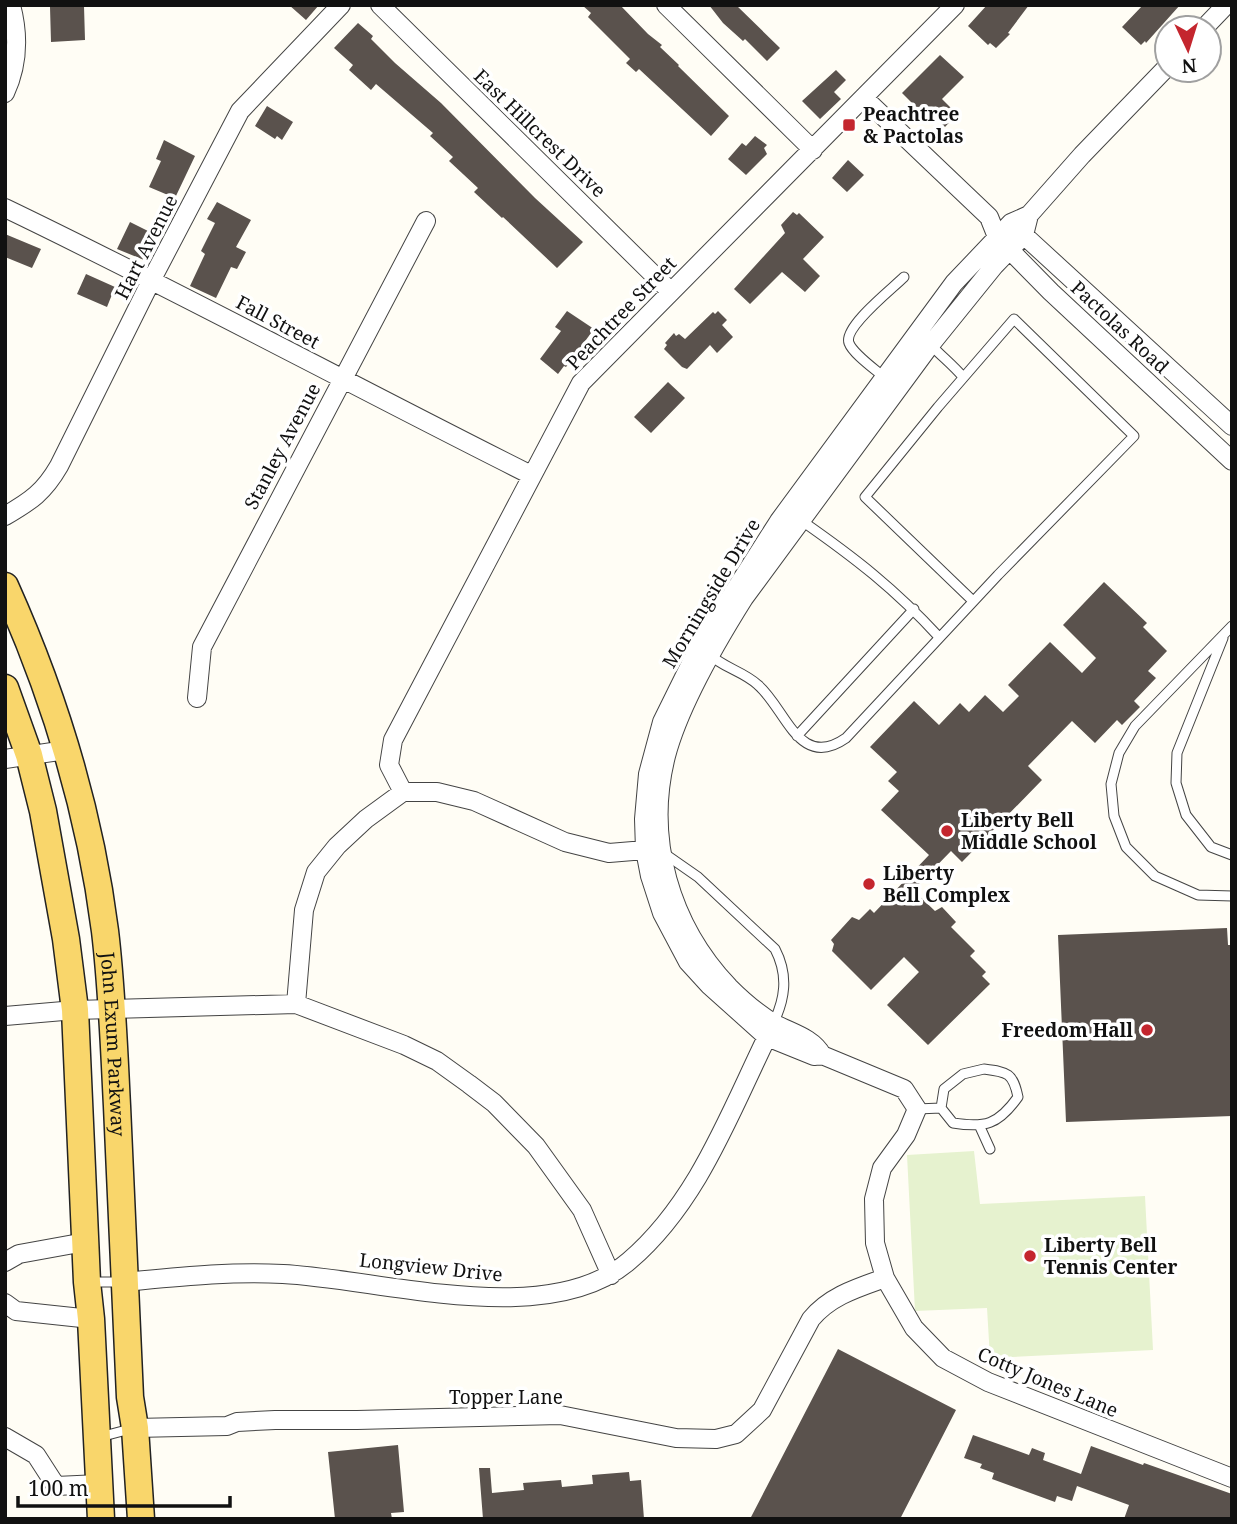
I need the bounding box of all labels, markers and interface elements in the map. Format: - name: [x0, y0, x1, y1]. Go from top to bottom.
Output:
- north arrow: [1153, 14, 1223, 84]
- text: N: [1181, 52, 1198, 79]
- street label: East Hillcrest Drive: [468, 63, 612, 203]
- place label: Peachtree & Pactolas: [863, 101, 963, 149]
- marker: Peachtree & Pactolas: [841, 117, 857, 133]
- street label: Hart Avenue: [108, 190, 184, 304]
- street label: Peachtree Street: [560, 251, 682, 375]
- street label: Pactolas Road: [1065, 275, 1175, 379]
- street label: Fall Street: [232, 289, 324, 355]
- street label: Stanley Avenue: [238, 378, 326, 514]
- street label: Morningside Drive: [656, 513, 766, 673]
- place label: Liberty Bell Middle School: [961, 807, 1097, 855]
- marker: Liberty Bell Middle School: [939, 823, 955, 839]
- place label: Liberty Bell Complex: [883, 860, 1011, 908]
- marker: Liberty Bell Complex: [861, 876, 877, 892]
- street label: John Exum Parkway: [94, 950, 132, 1137]
- place label: Freedom Hall: [1002, 1017, 1133, 1043]
- marker: Freedom Hall: [1139, 1022, 1155, 1038]
- place label: Liberty Bell Tennis Center: [1044, 1232, 1177, 1280]
- street label: Longview Drive: [358, 1247, 504, 1287]
- marker: Liberty Bell Tennis Center: [1022, 1248, 1038, 1264]
- street label: Cotty Jones Lane: [974, 1341, 1122, 1423]
- street label: Topper Lane: [449, 1384, 563, 1410]
- scale bar: [18, 1464, 229, 1508]
- text: 100 m: [28, 1474, 89, 1502]

